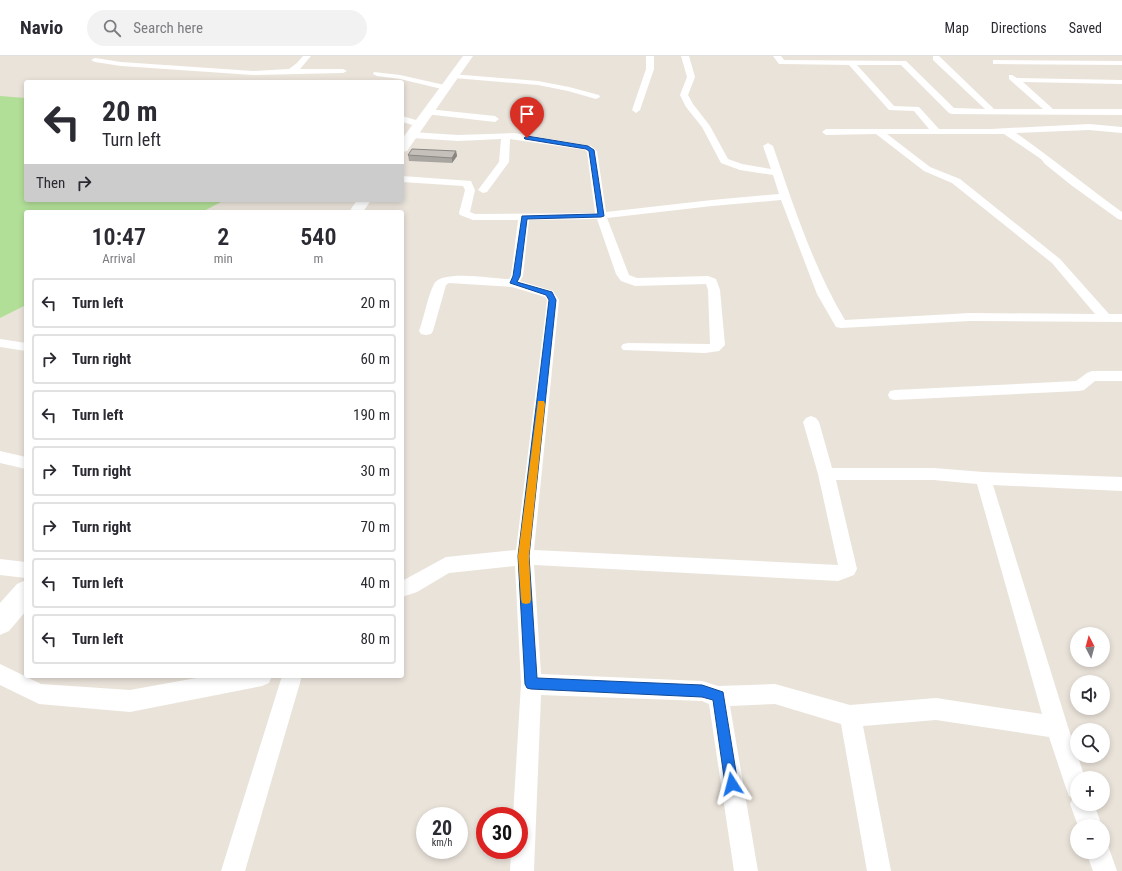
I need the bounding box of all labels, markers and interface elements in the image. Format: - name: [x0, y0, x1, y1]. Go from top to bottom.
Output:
- search box: [87, 10, 367, 46]
- text: Navio: [20, 16, 63, 39]
- icon: search: [101, 17, 123, 39]
- text: Search here: [133, 19, 203, 37]
- text: Map: [945, 20, 969, 36]
- text: Directions: [991, 20, 1047, 36]
- text: Saved: [1069, 20, 1102, 36]
- text: 20 m: [102, 95, 158, 128]
- icon: left: [36, 96, 88, 148]
- pin: [510, 97, 544, 138]
- icon: arrive: [516, 103, 538, 125]
- text: Turn left: [102, 129, 161, 150]
- icon: right: [73, 172, 95, 194]
- text: Then: [36, 174, 65, 192]
- text: 10:47: [92, 223, 146, 251]
- text: 2: [217, 223, 229, 251]
- text: 540: [300, 223, 336, 251]
- text: Arrival: [102, 251, 135, 266]
- text: min: [214, 251, 233, 266]
- text: m: [313, 251, 323, 266]
- icon: left: [38, 292, 60, 314]
- text: Turn left: [72, 294, 123, 312]
- text: 20 m: [360, 294, 390, 312]
- icon: right: [38, 348, 60, 370]
- text: Turn right: [72, 350, 131, 368]
- text: 60 m: [360, 350, 390, 368]
- icon: left: [38, 404, 60, 426]
- text: Turn left: [72, 406, 123, 424]
- text: 190 m: [353, 406, 390, 424]
- icon: right: [38, 460, 60, 482]
- text: Turn right: [72, 462, 131, 480]
- text: 30 m: [360, 462, 390, 480]
- icon: right: [38, 516, 60, 538]
- text: Turn right: [72, 518, 131, 536]
- text: 70 m: [360, 518, 390, 536]
- icon: left: [38, 572, 60, 594]
- text: Turn left: [72, 574, 123, 592]
- text: 40 m: [360, 574, 390, 592]
- north arrow: [1070, 627, 1110, 667]
- map controls: [1070, 627, 1110, 859]
- icon: left: [38, 628, 60, 650]
- text: Turn left: [72, 630, 123, 648]
- text: 80 m: [360, 630, 390, 648]
- button: sound: [1070, 675, 1110, 715]
- button: search: [1070, 723, 1110, 763]
- position arrow: [711, 763, 753, 805]
- button: +: [1070, 771, 1110, 811]
- speed limit sign: 30: [476, 807, 528, 859]
- text: 20: [432, 816, 452, 840]
- button: −: [1070, 819, 1110, 859]
- text: km/h: [432, 837, 452, 848]

